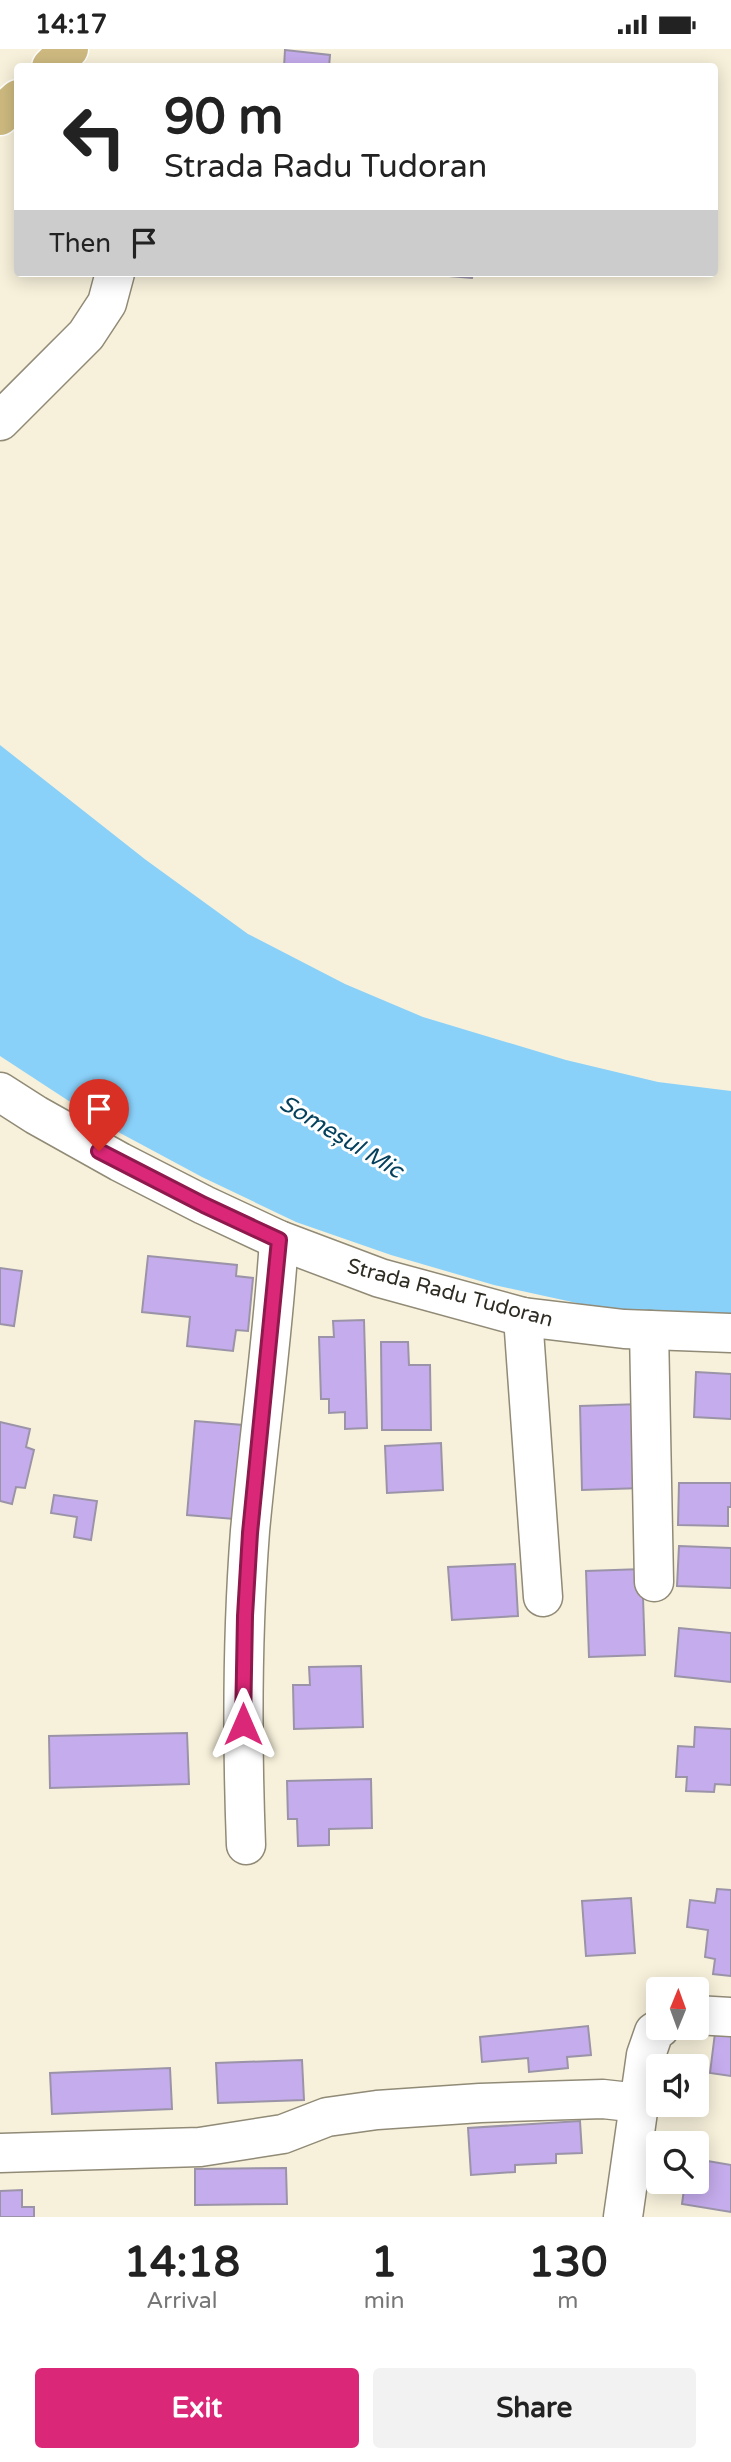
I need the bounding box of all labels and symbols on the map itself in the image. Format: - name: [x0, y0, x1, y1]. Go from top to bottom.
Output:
- pin: [69, 1079, 129, 1151]
- water label: Someșul Mic: [274, 1089, 410, 1186]
- street label: Strada Radu Tudoran: [344, 1253, 556, 1333]
- position arrow: [206, 1687, 280, 1761]
- north arrow: [646, 1977, 709, 2041]

